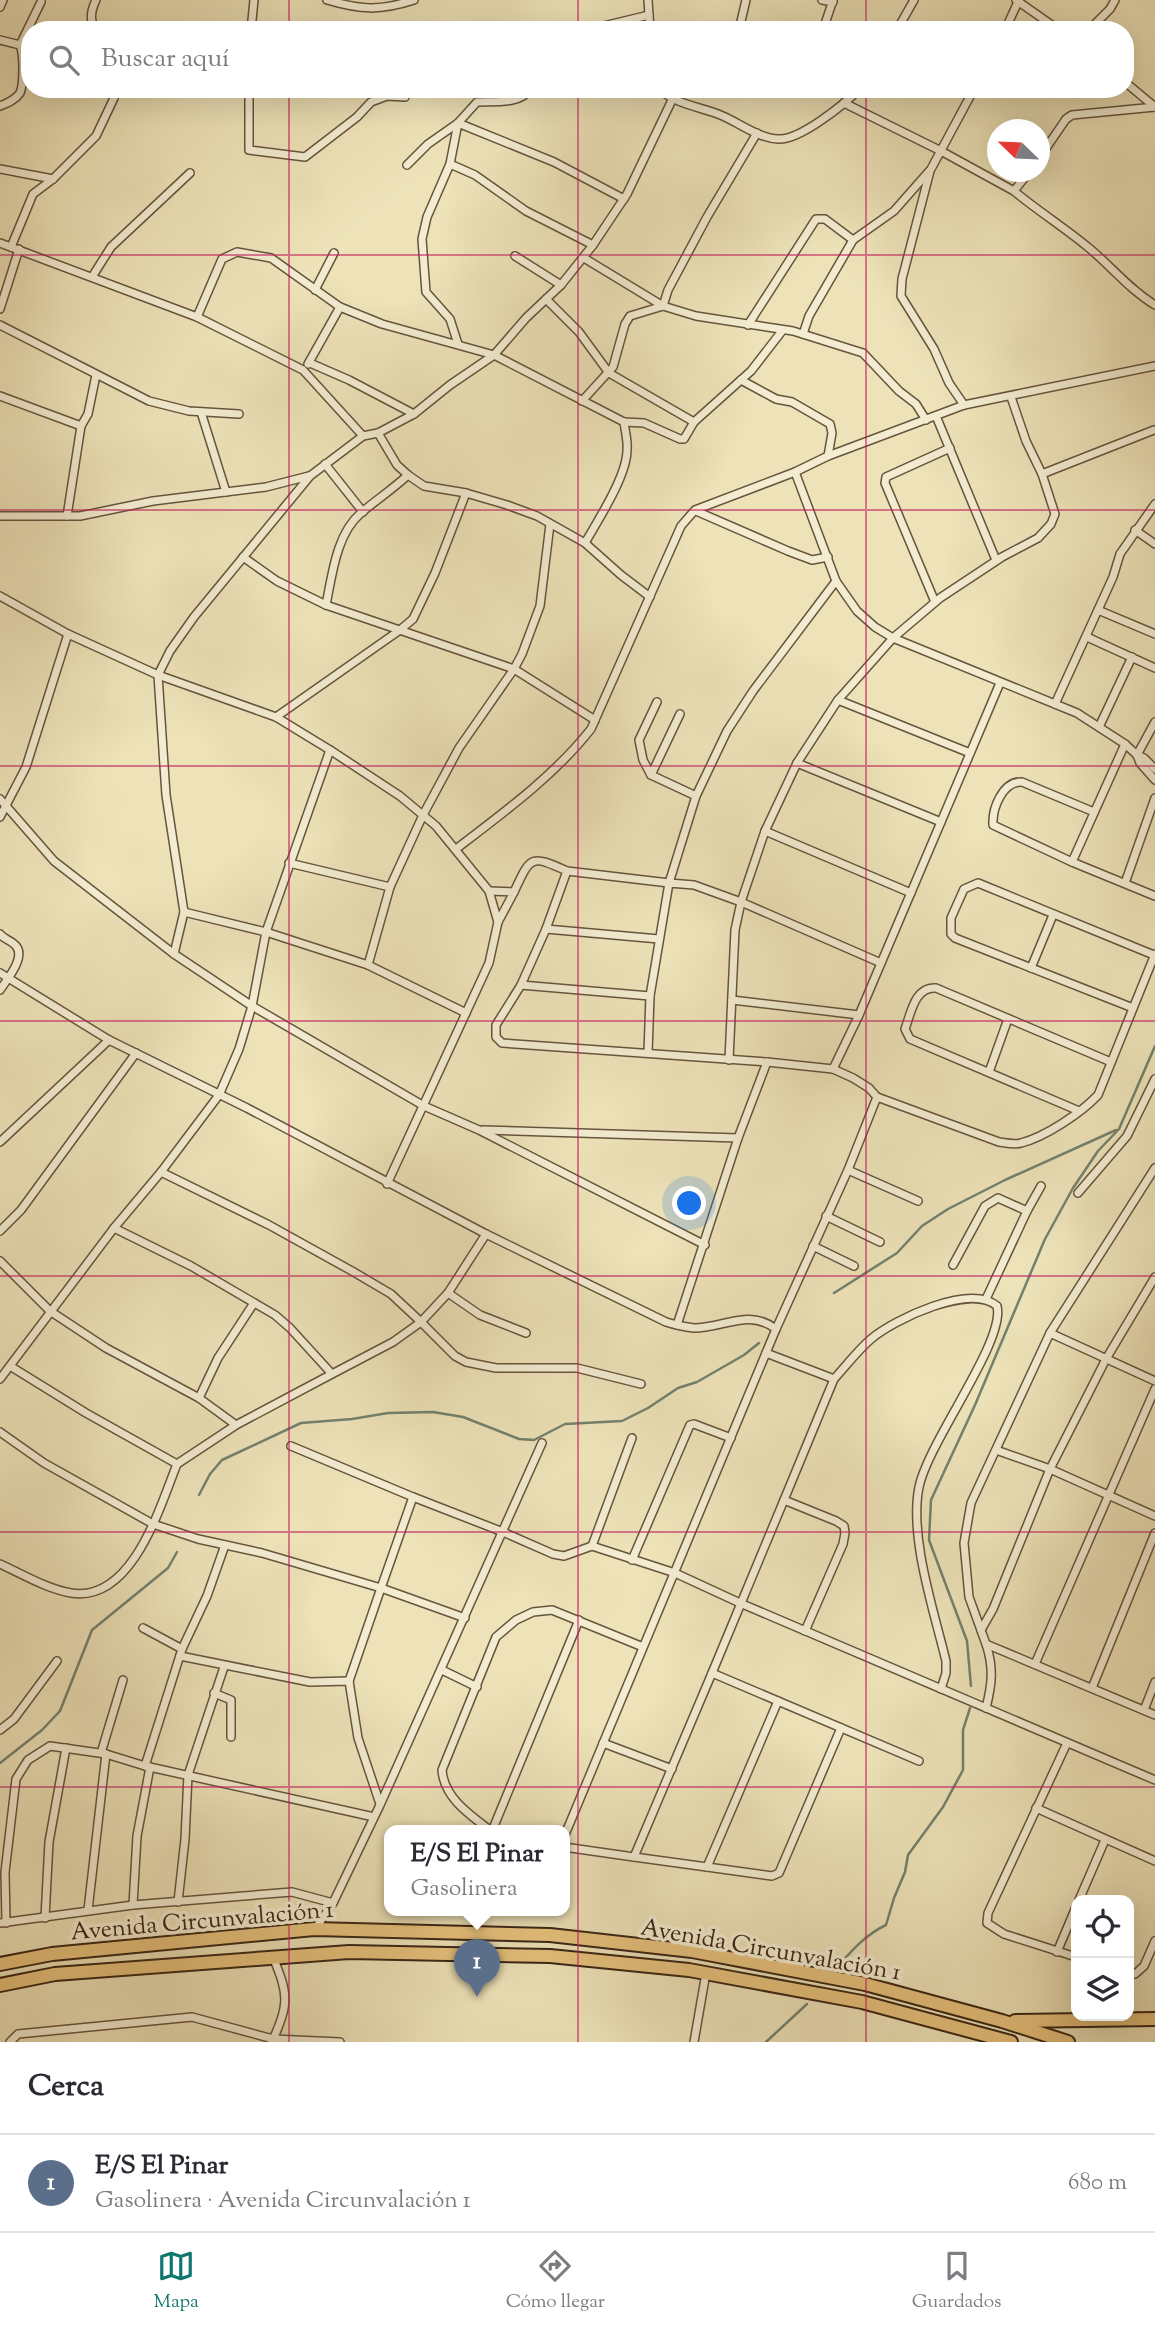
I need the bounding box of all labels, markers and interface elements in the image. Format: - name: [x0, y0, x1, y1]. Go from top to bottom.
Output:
- search box: [21, 21, 1134, 98]
- icon: search: [45, 41, 83, 79]
- text: Buscar aquí: [101, 41, 230, 78]
- north arrow: [987, 119, 1050, 182]
- your location: [672, 1186, 706, 1220]
- popup: [384, 1825, 570, 1916]
- text: E/S El Pinar: [410, 1836, 544, 1873]
- text: Gasolinera: [410, 1873, 518, 1906]
- street label: Avenida Circunvalación 1: [69, 1894, 335, 1950]
- map controls: [1071, 1895, 1134, 2021]
- button: locate: [1071, 1895, 1134, 1958]
- street label: Avenida Circunvalación 1: [638, 1911, 904, 1991]
- pin: 1: [454, 1939, 500, 1997]
- button: layers: [1071, 1958, 1134, 2021]
- text: Cerca: [28, 2066, 104, 2109]
- text: E/S El Pinar: [95, 2148, 228, 2185]
- text: 1: [47, 2167, 55, 2200]
- text: 680 m: [1068, 2167, 1127, 2200]
- text: Gasolinera · Avenida Circunvalación 1: [95, 2185, 471, 2218]
- tab: Mapa: [153, 2247, 199, 2316]
- tab: Cómo llegar: [506, 2247, 605, 2316]
- tab: Guardados: [912, 2247, 1002, 2316]

